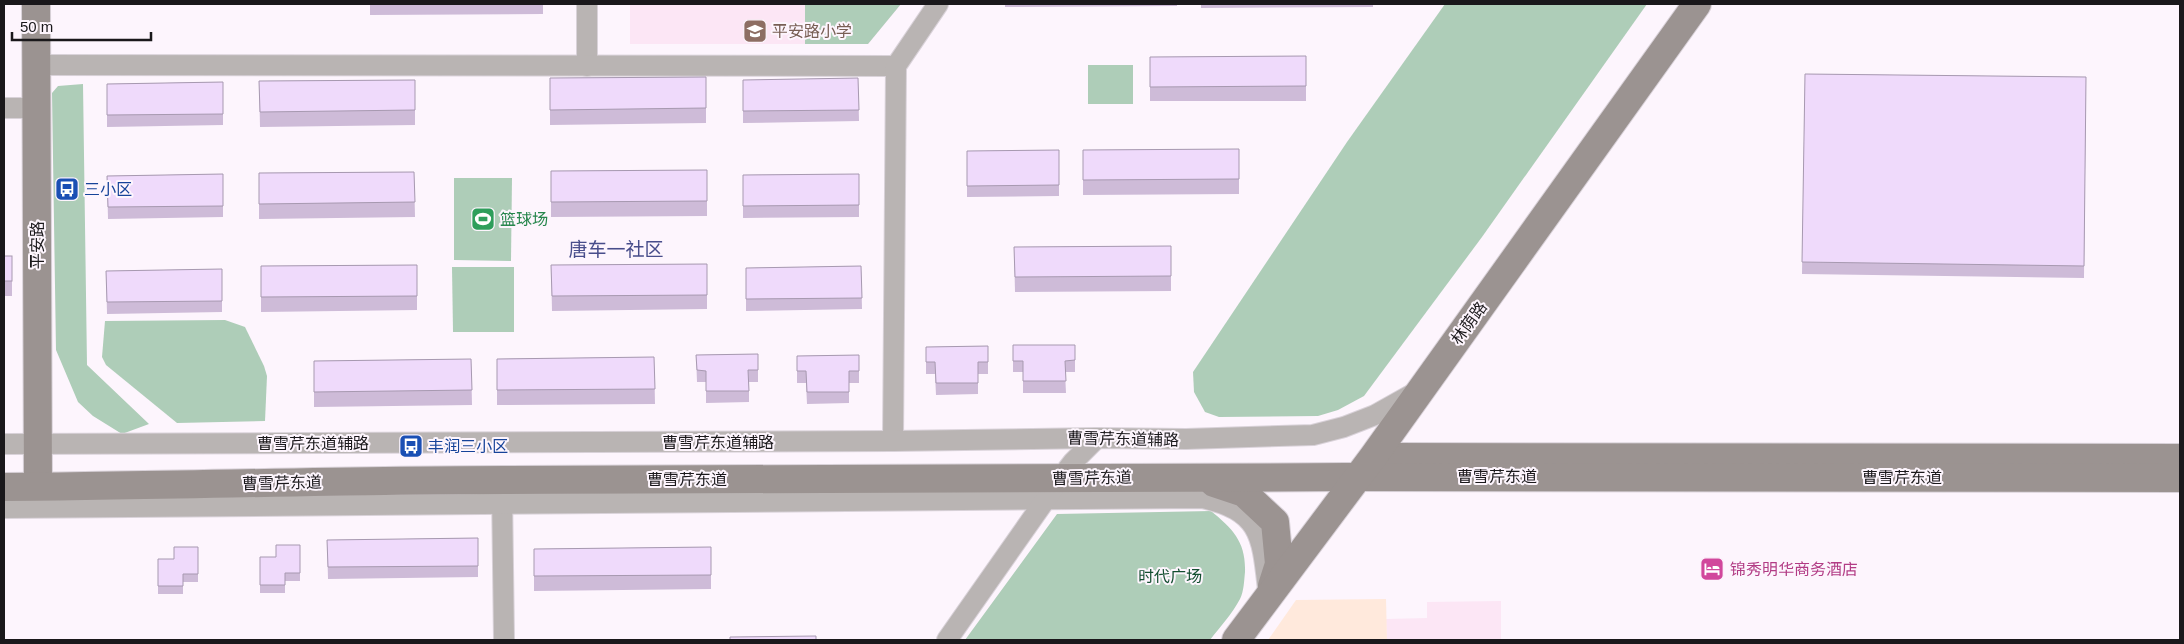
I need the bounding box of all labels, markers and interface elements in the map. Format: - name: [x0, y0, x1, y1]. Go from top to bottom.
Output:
- scale bar: [12, 10, 151, 42]
- text: 50 m: [20, 18, 53, 35]
- school or university icon: 平安路小学: [742, 18, 768, 44]
- place label: 平安路小学: [772, 23, 852, 40]
- bus stop icon: 三小区: [54, 176, 80, 202]
- place label: 三小区: [84, 181, 132, 198]
- sports icon: 篮球场: [470, 206, 496, 232]
- place label: 篮球场: [500, 211, 548, 228]
- street label: 平安路: [29, 221, 46, 269]
- district label: 唐车一社区: [568, 239, 664, 260]
- street label: 林荫路: [1448, 299, 1490, 347]
- street label: 曹雪芹东道辅路: [1067, 430, 1179, 448]
- bus stop icon: 丰润三小区: [398, 433, 424, 459]
- street label: 曹雪芹东道辅路: [662, 434, 774, 451]
- street label: 曹雪芹东道辅路: [257, 435, 369, 452]
- place label: 丰润三小区: [428, 438, 508, 455]
- street label: 曹雪芹东道: [1457, 468, 1537, 485]
- street label: 曹雪芹东道: [1052, 469, 1132, 487]
- street label: 曹雪芹东道: [1862, 469, 1942, 486]
- street label: 曹雪芹东道: [647, 471, 727, 488]
- street label: 曹雪芹东道: [242, 474, 322, 492]
- hotel icon: 锦秀明华商务酒店: [1699, 556, 1725, 582]
- place label: 锦秀明华商务酒店: [1730, 561, 1858, 578]
- park label: 时代广场: [1138, 568, 1202, 585]

